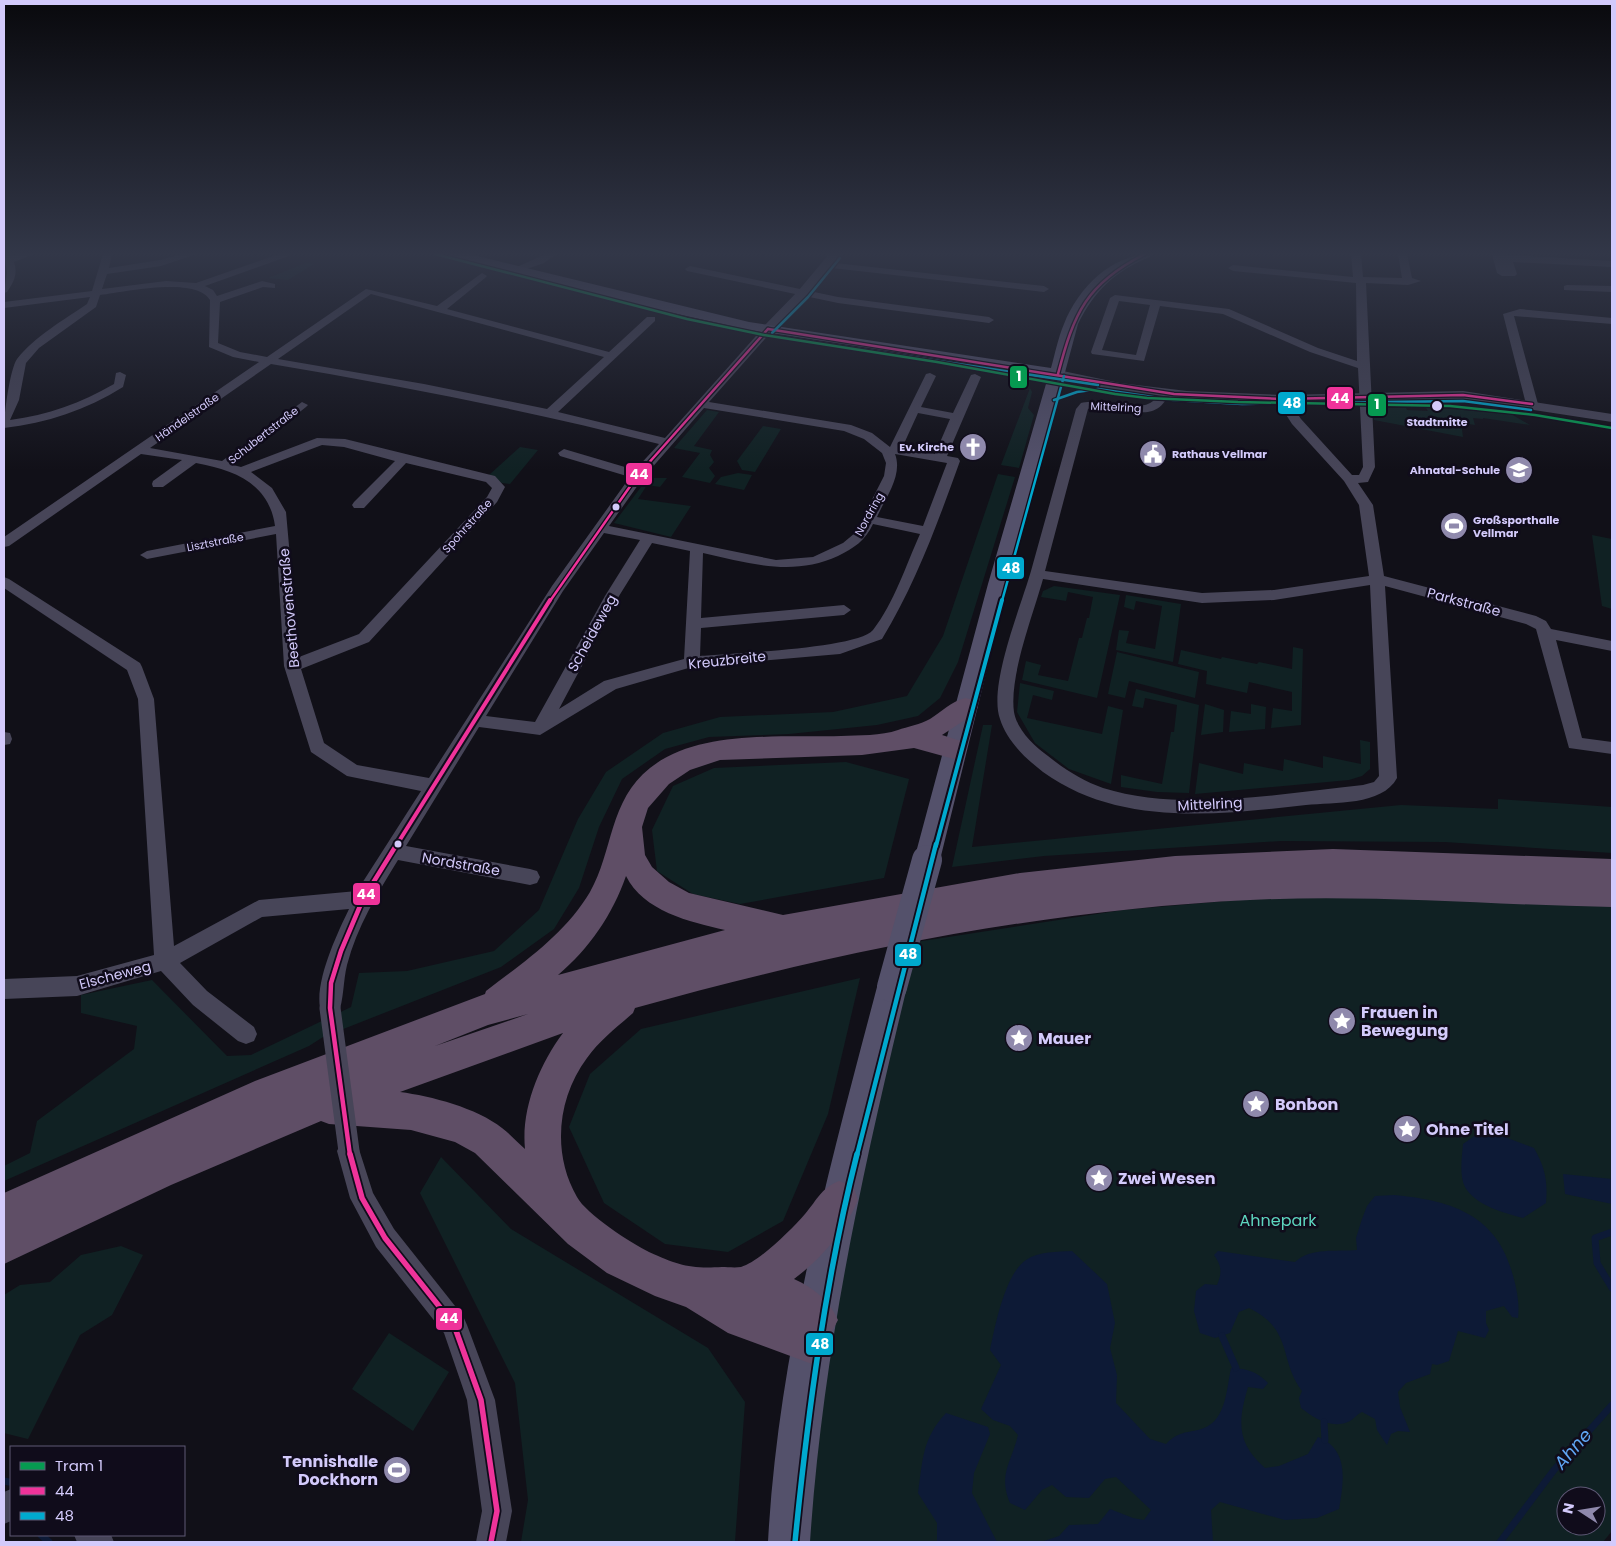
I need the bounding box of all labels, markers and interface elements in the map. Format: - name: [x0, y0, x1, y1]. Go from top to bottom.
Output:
- line badge: 1: [1009, 365, 1028, 389]
- text: 1: [1016, 366, 1022, 386]
- line badge: 44: [1326, 386, 1354, 410]
- text: 44: [1331, 388, 1349, 408]
- street label: Händelstraße: [152, 389, 222, 445]
- line badge: 48: [1277, 391, 1306, 415]
- text: 48: [1283, 393, 1301, 413]
- line badge: 1: [1367, 393, 1387, 417]
- text: 1: [1374, 394, 1380, 414]
- street label: Mittelring: [1090, 398, 1142, 416]
- marker: Stadtmitte: [1430, 399, 1444, 413]
- street label: Schubertstraße: [225, 402, 302, 468]
- place label: Stadtmitte: [1406, 414, 1468, 430]
- church icon: Ev. Kirche: [958, 432, 988, 462]
- place label: Ev. Kirche: [899, 439, 954, 455]
- public building icon: Rathaus Vellmar: [1138, 439, 1168, 469]
- place label: Rathaus Vellmar: [1172, 446, 1267, 462]
- school or university icon: Ahnatal-Schule: [1504, 455, 1534, 485]
- line badge: 44: [625, 462, 653, 486]
- place label: Ahnatal-Schule: [1410, 462, 1500, 478]
- text: 44: [630, 464, 648, 484]
- street label: Nordring: [850, 489, 888, 539]
- street label: Spohrstraße: [438, 495, 496, 556]
- unlabelled marker: [611, 502, 621, 512]
- sports icon: Großsporthalle Vellmar: [1439, 511, 1469, 541]
- place label: Großsporthalle Vellmar: [1473, 512, 1560, 541]
- street label: Lisztstraße: [185, 529, 245, 555]
- street label: Beethovenstraße: [274, 547, 304, 669]
- line badge: 48: [996, 556, 1025, 580]
- text: 48: [1002, 558, 1020, 578]
- street label: Parkstraße: [1425, 583, 1503, 621]
- street label: Scheideweg: [563, 591, 621, 675]
- street label: Kreuzbreite: [687, 646, 767, 674]
- street label: Mittelring: [1177, 792, 1243, 816]
- unlabelled marker: [393, 839, 403, 849]
- street label: Nordstraße: [420, 847, 502, 881]
- line badge: 44: [352, 882, 381, 906]
- text: 44: [357, 884, 375, 904]
- line badge: 48: [894, 943, 922, 967]
- text: 48: [899, 944, 917, 964]
- street label: Elscheweg: [77, 956, 153, 994]
- place label: Frauen in Bewegung: [1361, 1001, 1448, 1042]
- place icon: Frauen in Bewegung: [1327, 1006, 1357, 1036]
- place icon: Mauer: [1004, 1023, 1034, 1053]
- place label: Mauer: [1038, 1027, 1091, 1050]
- place icon: Bonbon: [1241, 1089, 1271, 1119]
- place label: Bonbon: [1275, 1093, 1338, 1116]
- place icon: Ohne Titel: [1392, 1114, 1422, 1144]
- place label: Ohne Titel: [1426, 1118, 1509, 1141]
- place icon: Zwei Wesen: [1084, 1163, 1114, 1193]
- place label: Zwei Wesen: [1118, 1167, 1216, 1190]
- park label: Ahnepark: [1239, 1209, 1317, 1232]
- line badge: 44: [435, 1307, 463, 1331]
- text: 44: [440, 1308, 458, 1328]
- line badge: 48: [805, 1332, 834, 1356]
- text: 48: [811, 1334, 829, 1354]
- water label: Ahne: [1547, 1423, 1597, 1475]
- legend: [10, 1446, 185, 1536]
- place label: Tennishalle Dockhorn: [283, 1450, 378, 1491]
- text: Tram 1: [55, 1455, 103, 1476]
- sports icon: Tennishalle Dockhorn: [382, 1455, 412, 1485]
- text: 44: [55, 1480, 74, 1501]
- north arrow: [1556, 1486, 1606, 1536]
- text: N: [1557, 1501, 1579, 1516]
- text: 48: [55, 1505, 74, 1526]

